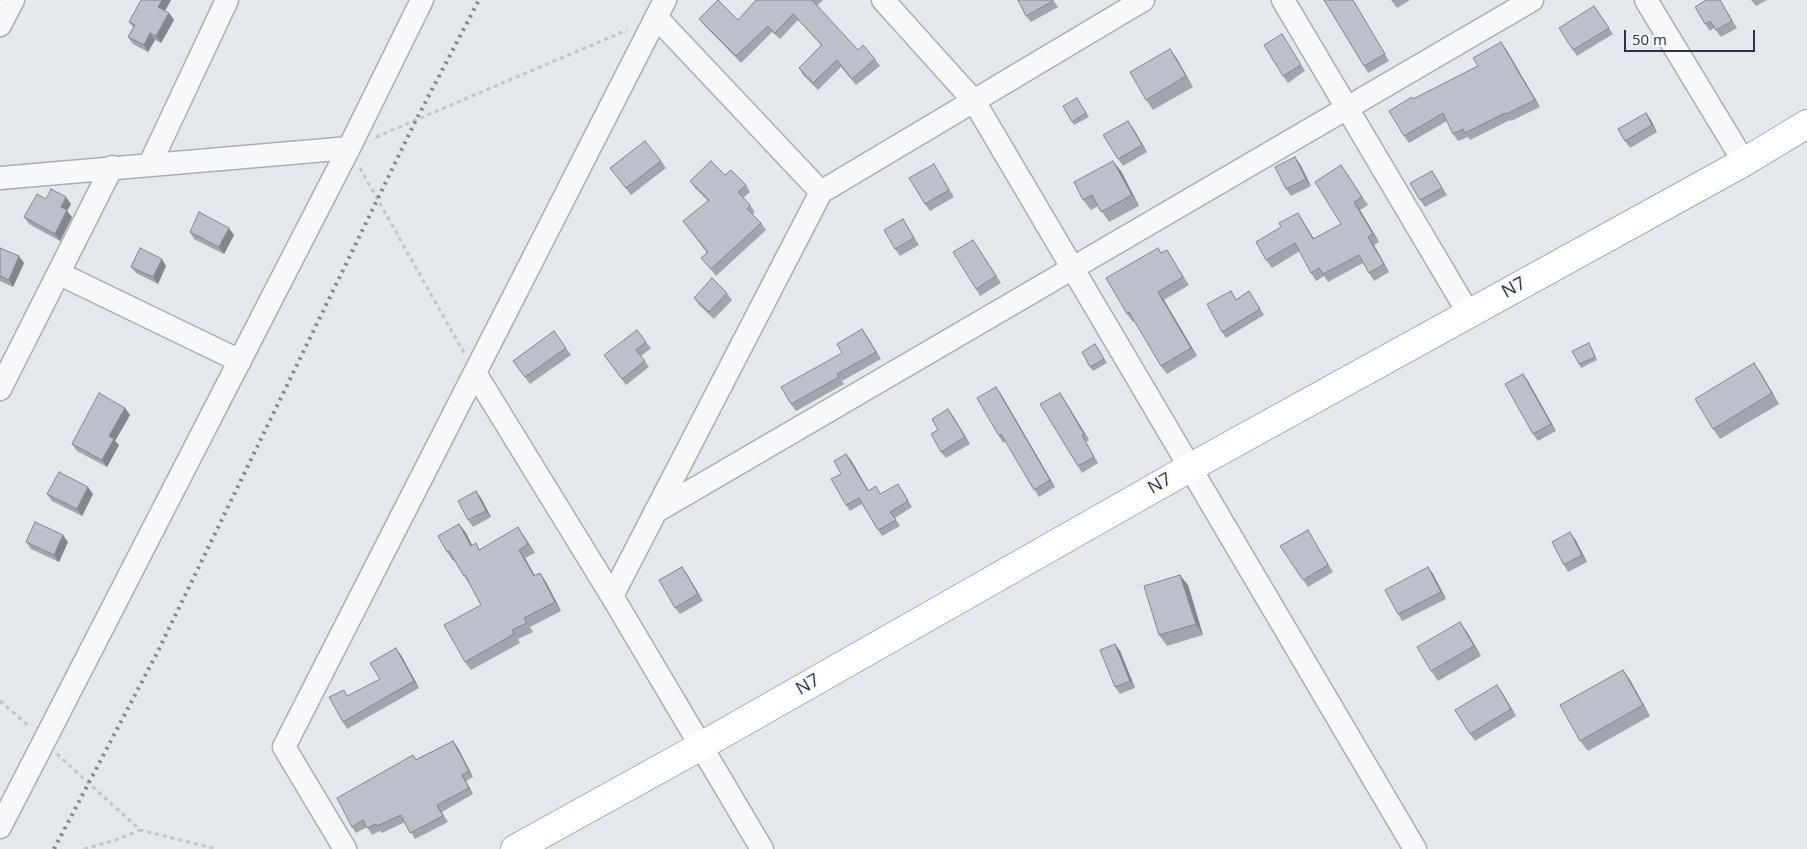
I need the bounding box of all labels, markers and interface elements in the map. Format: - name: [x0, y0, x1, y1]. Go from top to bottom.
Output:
- scale bar: [1627, 20, 1758, 52]
- text: 50 m: [1632, 29, 1667, 49]
- street label: N7: [1498, 273, 1530, 303]
- street label: N7: [1144, 469, 1176, 499]
- street label: N7: [792, 670, 824, 700]

